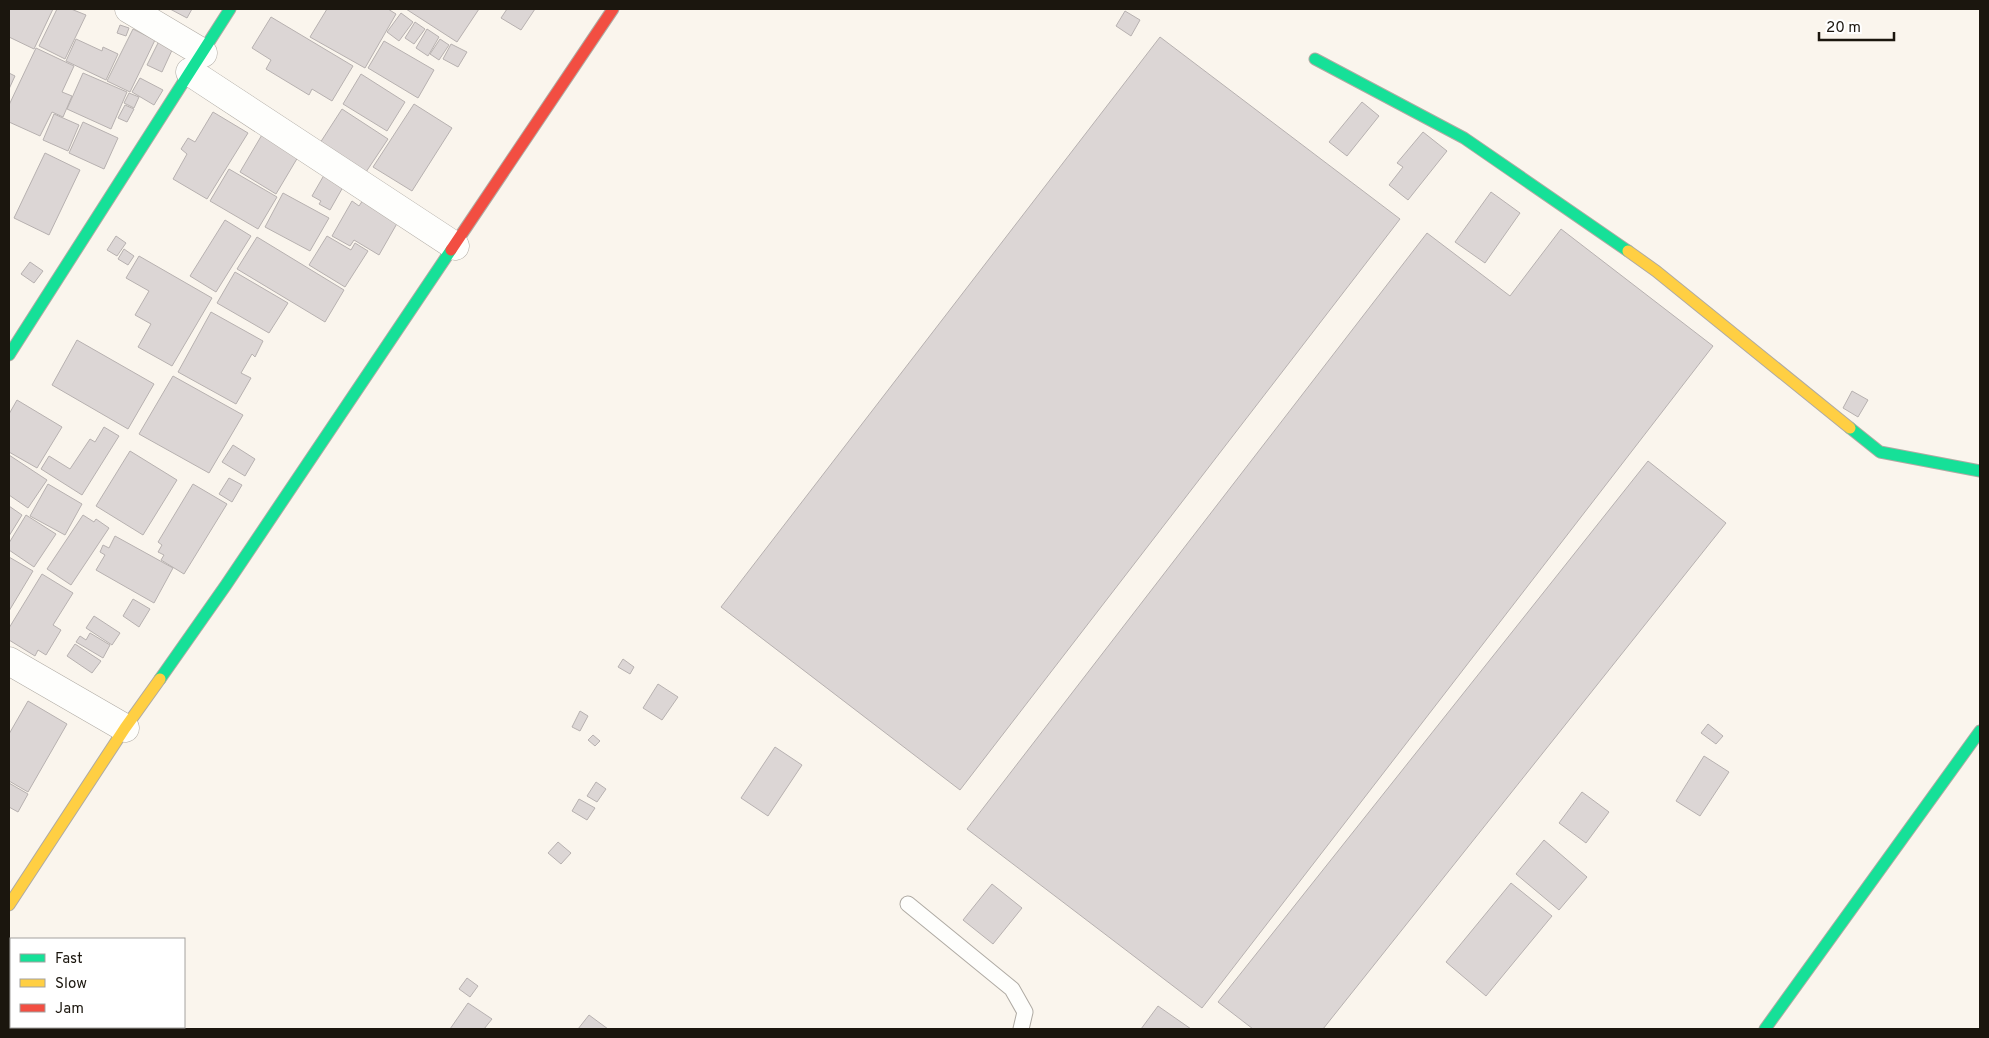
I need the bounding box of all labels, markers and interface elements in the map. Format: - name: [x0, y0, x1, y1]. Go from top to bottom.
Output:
- scale bar: [1819, 10, 1894, 42]
- text: 20 m: [1826, 19, 1861, 38]
- legend: [10, 938, 185, 1028]
- text: Fast: [55, 950, 83, 969]
- text: Slow: [55, 975, 87, 994]
- text: Jam: [55, 1000, 84, 1019]

